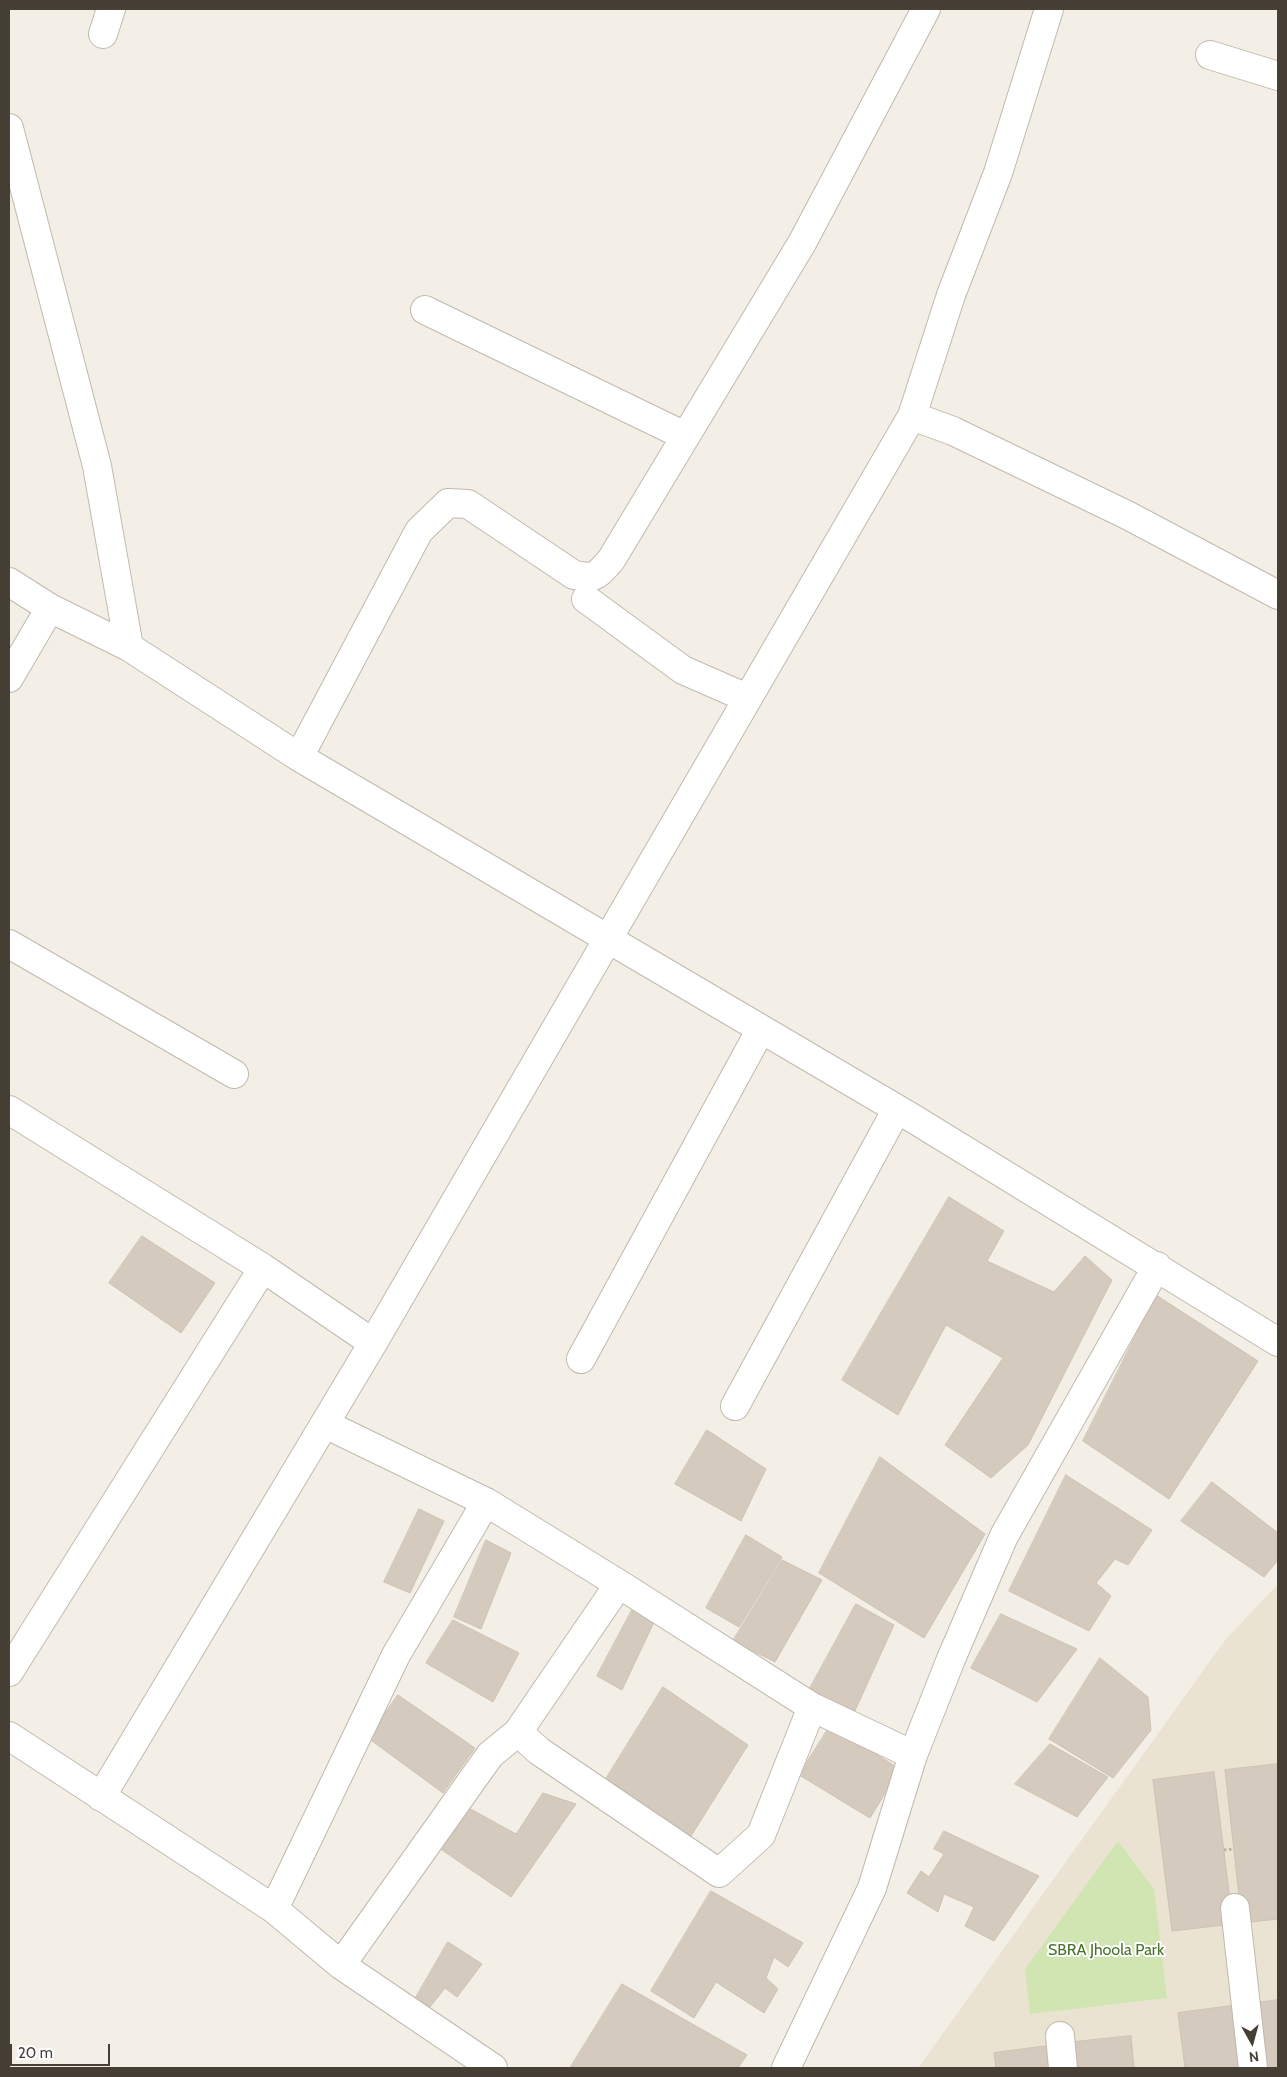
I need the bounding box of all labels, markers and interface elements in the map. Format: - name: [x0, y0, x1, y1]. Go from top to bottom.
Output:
- park label: SBRA Jhoola Park: [1048, 1940, 1164, 1960]
- north arrow: [1227, 2017, 1277, 2067]
- scale bar: [12, 2034, 112, 2066]
- text: 20 m: [18, 2044, 53, 2062]
- text: N: [1248, 2047, 1260, 2066]

